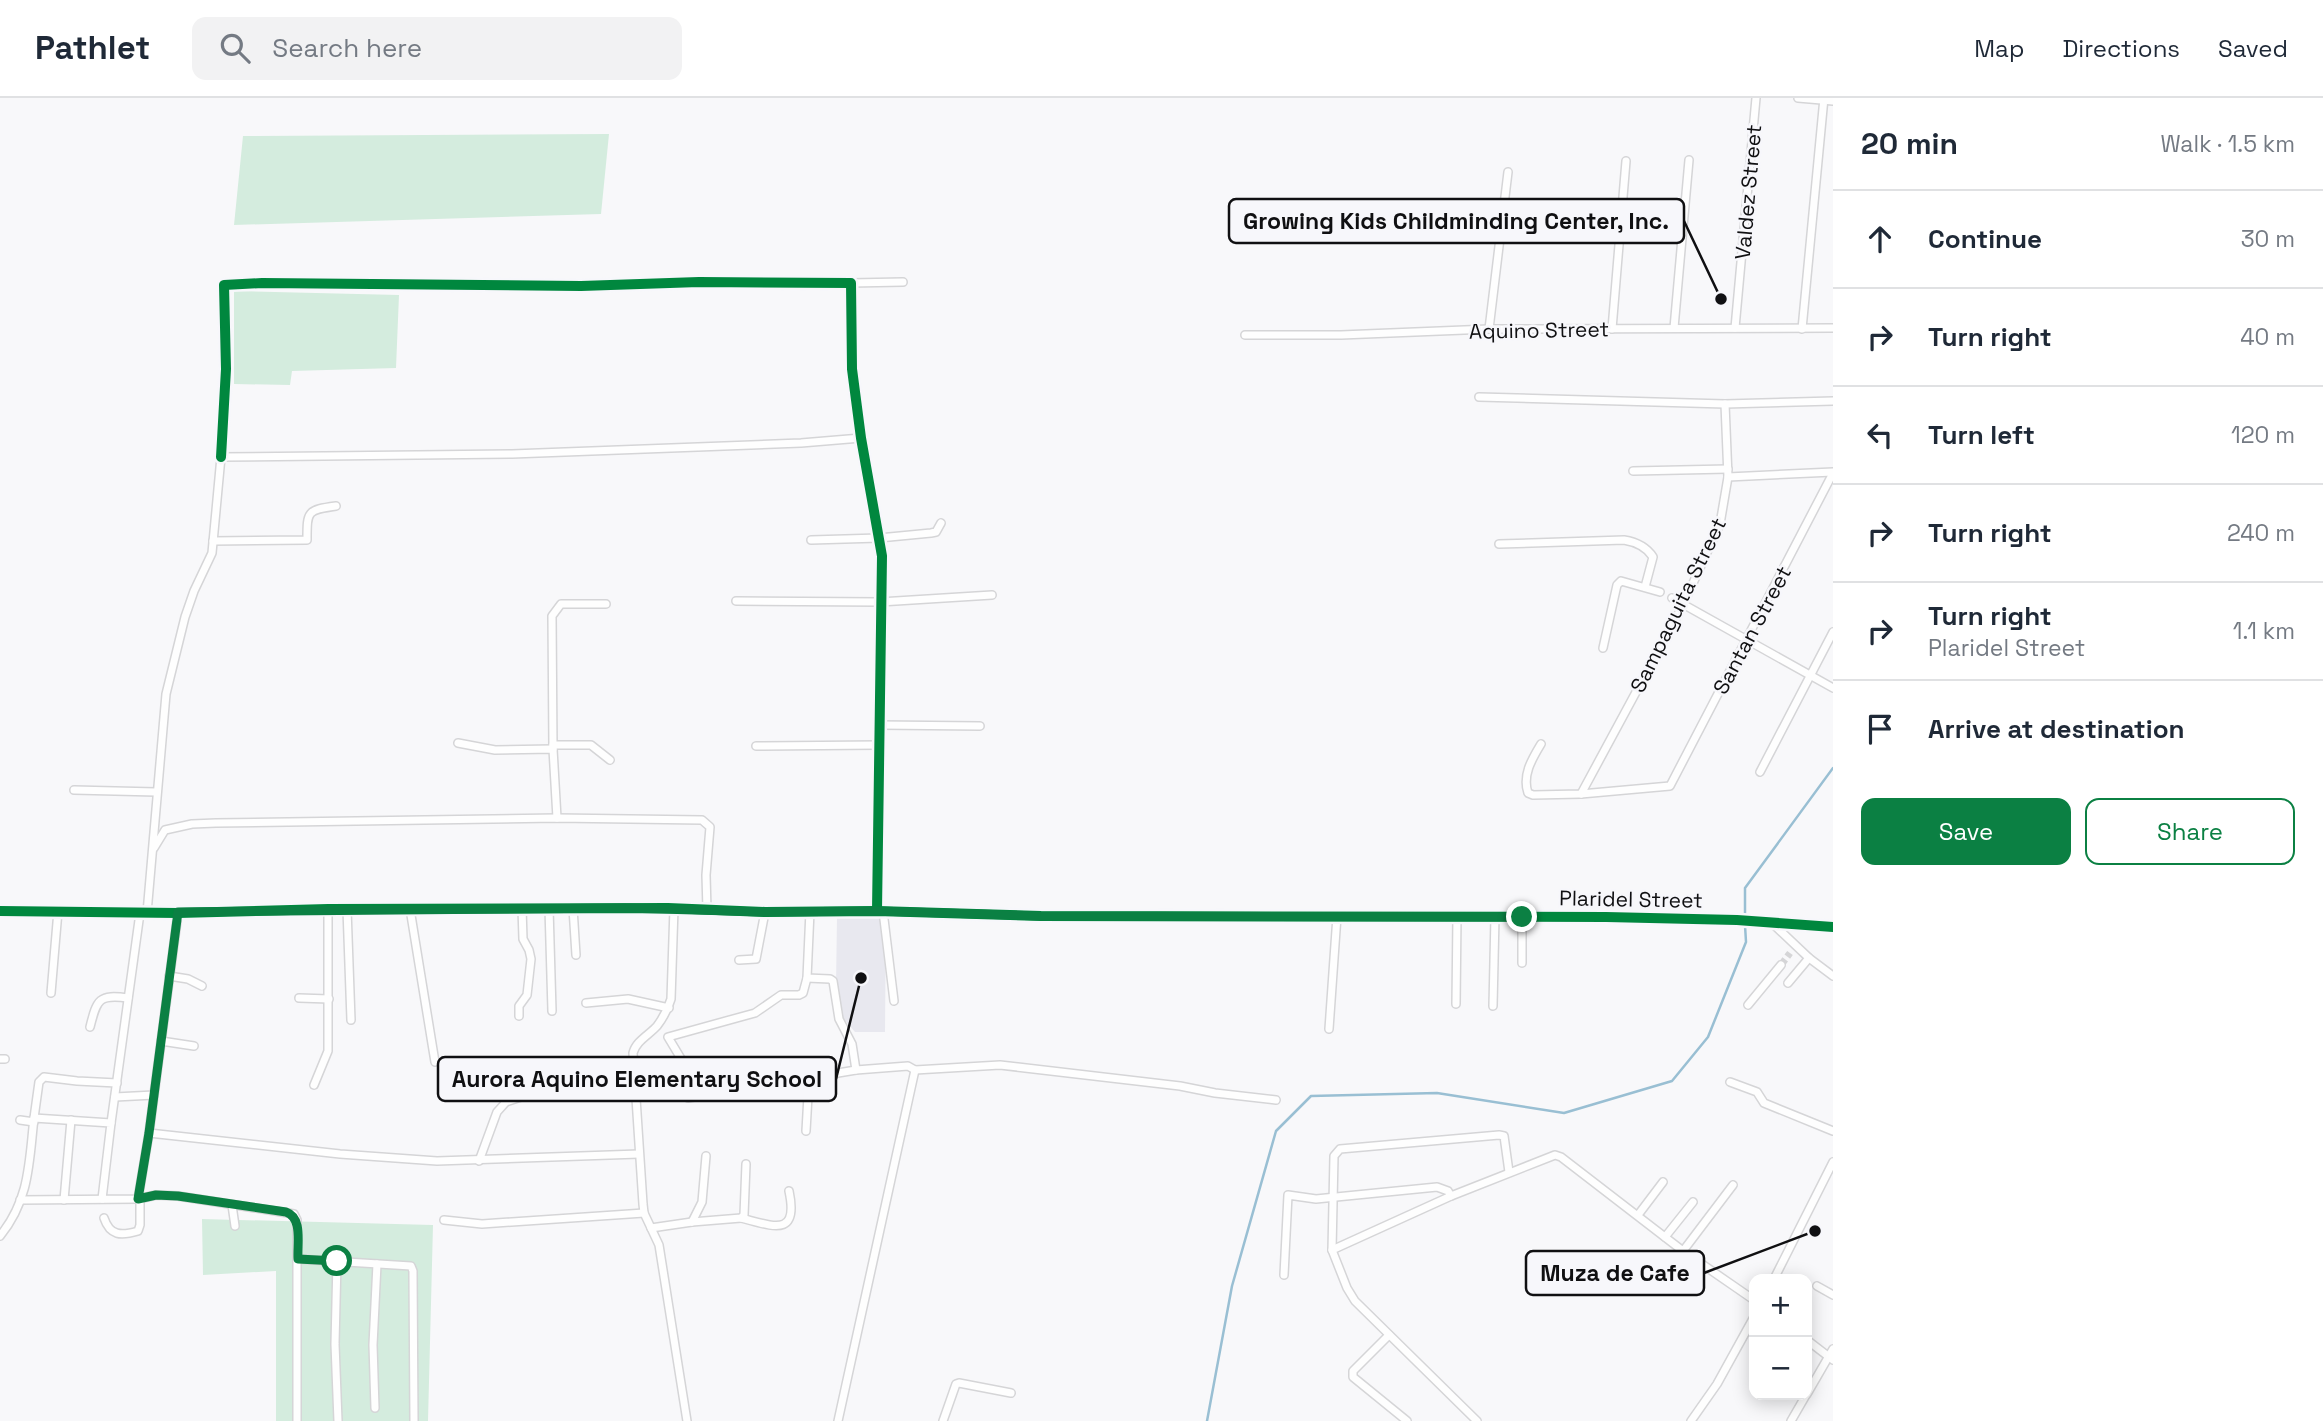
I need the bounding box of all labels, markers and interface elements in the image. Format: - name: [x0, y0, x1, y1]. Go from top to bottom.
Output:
- search box: [192, 17, 682, 80]
- text: Pathlet: [35, 27, 150, 69]
- icon: search: [216, 29, 254, 67]
- text: Search here: [272, 31, 422, 65]
- text: Map: [1974, 33, 2024, 64]
- text: Directions: [2062, 33, 2180, 64]
- text: Saved: [2218, 33, 2288, 64]
- street label: Valdez Street: [1729, 123, 1767, 261]
- text: 20 min: [1861, 124, 1958, 163]
- text: Walk · 1.5 km: [2160, 129, 2295, 159]
- callout: Growing Kids Childminding Center, Inc.: [1229, 199, 1684, 243]
- text: Growing Kids Childminding Center, Inc.: [1243, 206, 1669, 236]
- icon: ahead: [1861, 220, 1899, 258]
- text: Continue: [1928, 222, 2042, 256]
- text: 30 m: [2241, 224, 2295, 254]
- street label: Aquino Street: [1469, 315, 1609, 345]
- icon: right: [1861, 318, 1899, 356]
- text: Turn right: [1928, 320, 2052, 354]
- text: 40 m: [2240, 322, 2295, 352]
- icon: left: [1861, 416, 1899, 454]
- text: Turn left: [1928, 418, 2035, 452]
- text: 120 m: [2231, 420, 2295, 450]
- street label: Sampaguita Street: [1624, 513, 1732, 697]
- icon: right: [1861, 514, 1899, 552]
- text: Turn right: [1928, 516, 2052, 550]
- text: 240 m: [2227, 518, 2295, 548]
- street label: Santan Street: [1707, 561, 1797, 699]
- text: Turn right: [1928, 599, 2052, 633]
- icon: right: [1861, 612, 1899, 650]
- text: 1.1 km: [2233, 616, 2295, 646]
- text: Plaridel Street: [1928, 633, 2085, 663]
- icon: arrive: [1861, 710, 1899, 748]
- text: Arrive at destination: [1928, 712, 2185, 746]
- button: Save: [1861, 798, 2071, 865]
- button: Share: [2085, 798, 2295, 865]
- street label: Plaridel Street: [1559, 884, 1703, 914]
- route end: [1506, 901, 1537, 932]
- callout: Aurora Aquino Elementary School: [438, 1057, 836, 1101]
- text: Aurora Aquino Elementary School: [452, 1064, 822, 1094]
- route start: [321, 1245, 352, 1276]
- callout: Muza de Cafe: [1526, 1251, 1704, 1295]
- text: Muza de Cafe: [1540, 1258, 1690, 1288]
- map controls: [1749, 1274, 1812, 1400]
- button: +: [1749, 1274, 1812, 1337]
- button: −: [1749, 1337, 1812, 1400]

